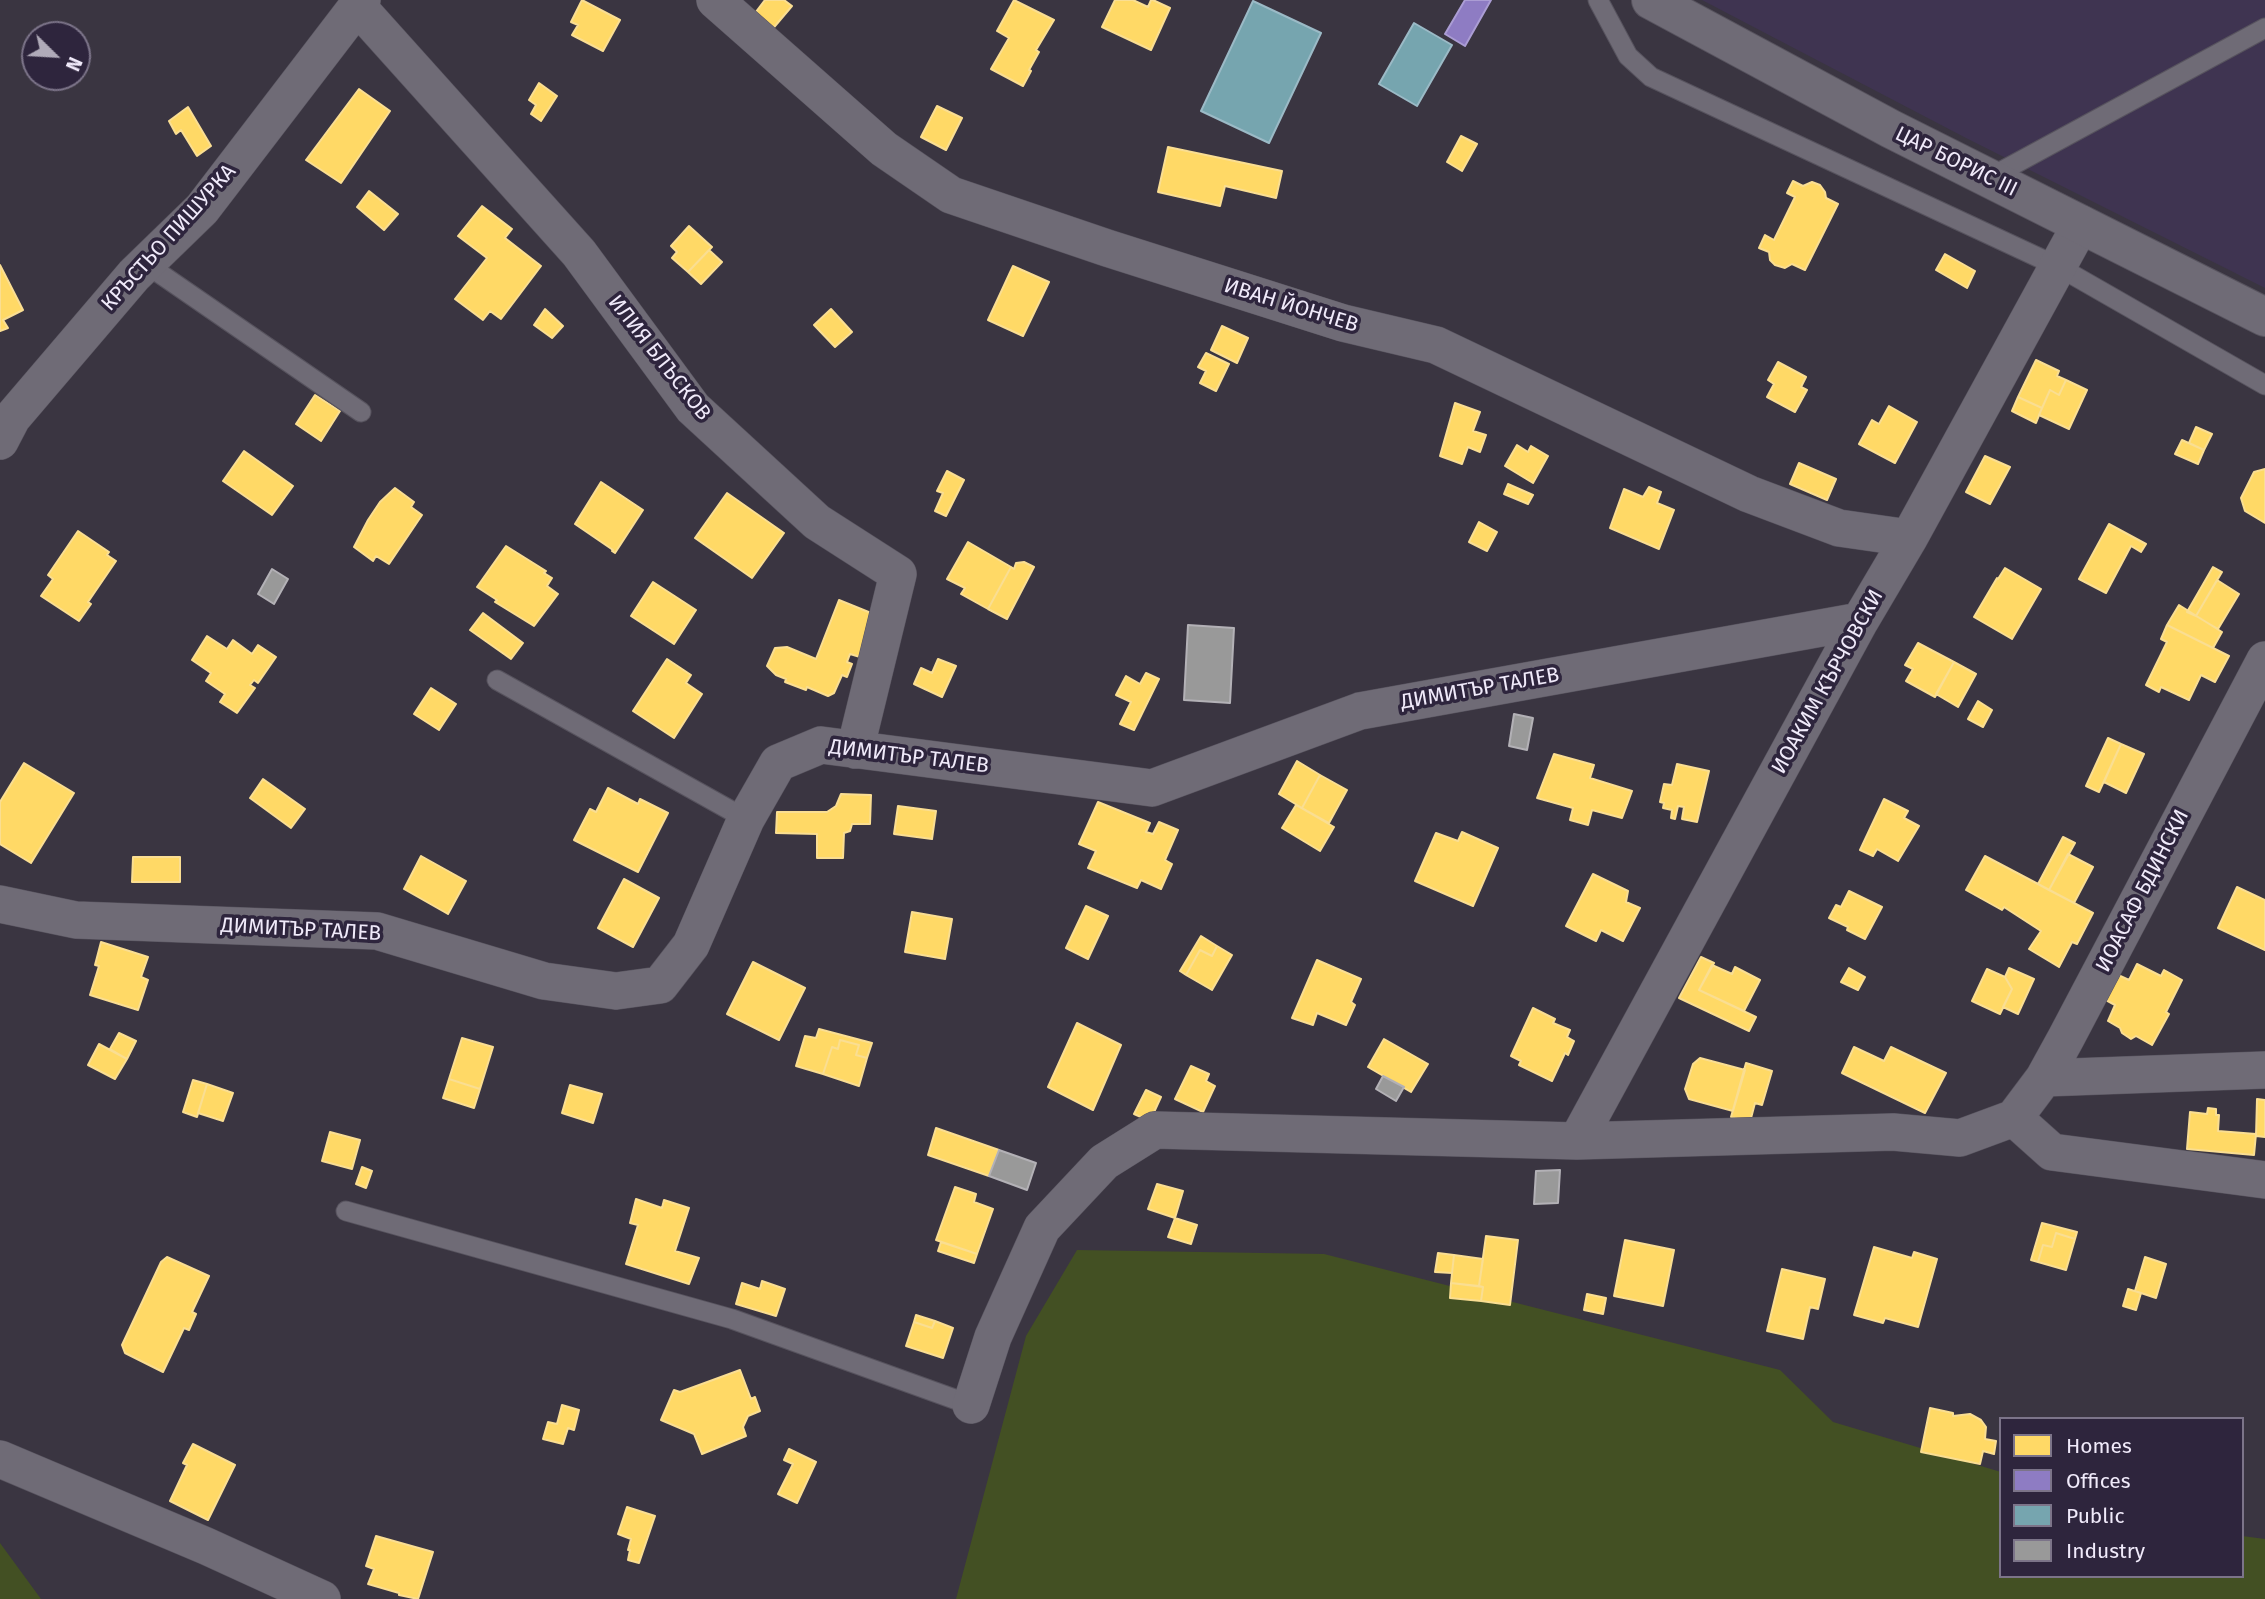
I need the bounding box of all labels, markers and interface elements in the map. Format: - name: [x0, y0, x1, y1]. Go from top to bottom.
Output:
- north arrow: [21, 21, 91, 91]
- text: N: [61, 53, 87, 74]
- street label: ЦАР БОРИС III: [1891, 122, 2021, 202]
- street label: КРЪСТЬО ПИШУРКА: [96, 159, 242, 317]
- street label: ИВАН ЙОНЧЕВ: [1221, 274, 1361, 338]
- street label: ИЛИЯ БЛЪСКОВ: [602, 290, 716, 426]
- street label: ИОАКИМ КЪРЧОВСКИ: [1767, 585, 1889, 779]
- street label: ДИМИТЪР ТАЛЕВ: [1399, 663, 1561, 715]
- street label: ДИМИТЪР ТАЛЕВ: [828, 735, 990, 779]
- street label: ИОАСАФ БДИНСКИ: [2091, 806, 2195, 976]
- street label: ДИМИТЪР ТАЛЕВ: [220, 913, 382, 947]
- legend: [1999, 1417, 2244, 1578]
- text: Homes: [2066, 1433, 2132, 1459]
- text: Offices: [2066, 1468, 2131, 1494]
- text: Public: [2066, 1503, 2124, 1529]
- text: Industry: [2066, 1538, 2145, 1564]

